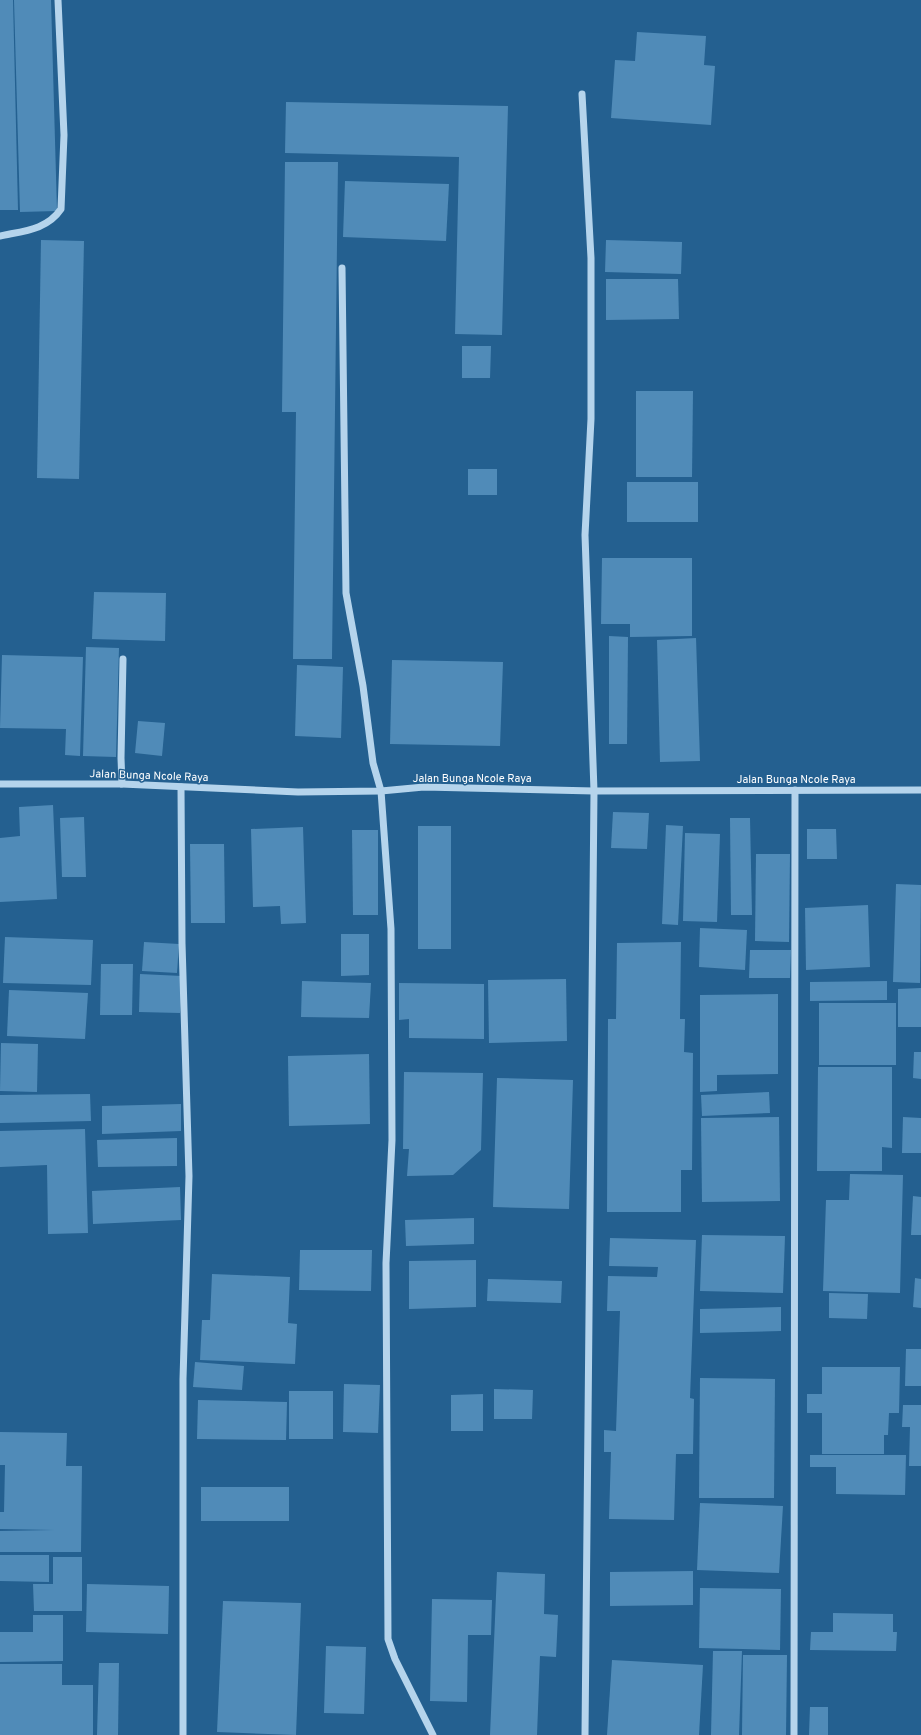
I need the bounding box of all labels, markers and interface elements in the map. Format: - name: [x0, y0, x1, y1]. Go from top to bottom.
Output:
- street label: Jalan Bunga Ncole Raya: [89, 767, 209, 785]
- street label: Jalan Bunga Ncole Raya: [412, 772, 532, 786]
- street label: Jalan Bunga Ncole Raya: [736, 773, 856, 787]

